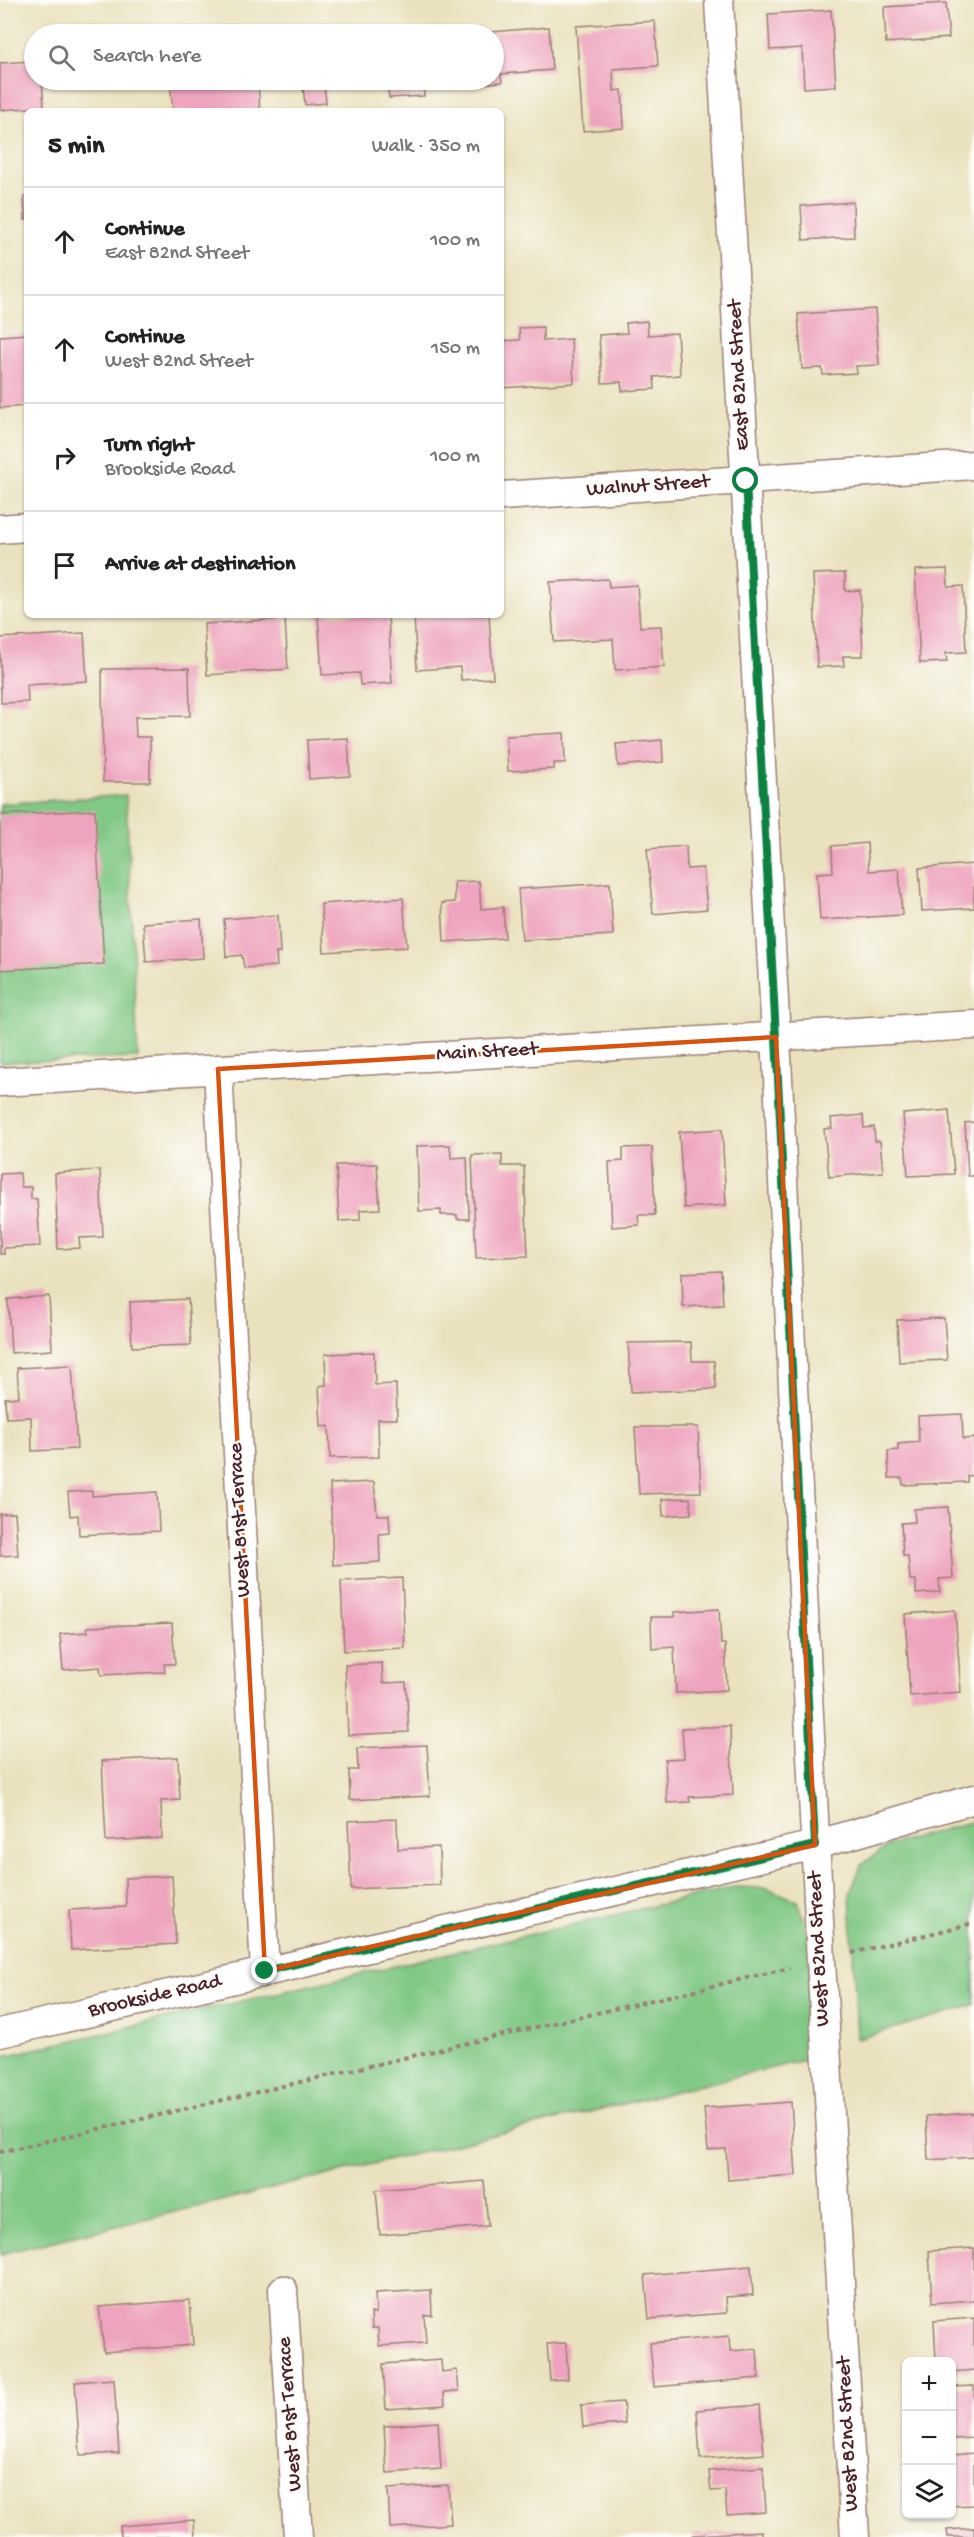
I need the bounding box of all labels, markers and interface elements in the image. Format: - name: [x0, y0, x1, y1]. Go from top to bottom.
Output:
- search box: [24, 24, 504, 90]
- icon: search: [45, 41, 78, 74]
- text: Search here: [93, 44, 201, 70]
- text: 5 min: [48, 132, 104, 163]
- text: Walk · 350 m: [372, 136, 480, 159]
- text: Continue: [105, 217, 185, 243]
- icon: ahead: [48, 225, 81, 258]
- text: 100 m: [430, 230, 480, 253]
- text: East 82nd Street: [105, 243, 249, 266]
- street label: East 82nd Street: [723, 296, 756, 451]
- text: Continue: [105, 325, 185, 351]
- icon: ahead: [48, 333, 81, 366]
- text: 150 m: [431, 338, 480, 361]
- text: West 82nd Street: [105, 351, 253, 374]
- text: Turn right: [105, 433, 193, 459]
- icon: right: [48, 441, 81, 474]
- text: 100 m: [430, 446, 480, 469]
- text: Brookside Road: [105, 459, 234, 482]
- route start: [732, 467, 758, 493]
- street label: Walnut Street: [586, 470, 713, 504]
- icon: arrive: [48, 549, 81, 582]
- text: Arrive at destination: [105, 552, 295, 578]
- street label: Main Street: [436, 1038, 541, 1068]
- street label: West 81st Terrace: [224, 1441, 258, 1598]
- street label: West 82nd Street: [803, 1869, 837, 2027]
- route end: [251, 1957, 277, 1983]
- street label: Brookside Road: [85, 1969, 226, 2025]
- street label: West 81st Terrace: [273, 2335, 309, 2492]
- street label: West 82nd Street: [832, 2354, 866, 2512]
- map controls: [902, 2357, 956, 2519]
- button: +: [902, 2357, 956, 2411]
- button: −: [902, 2411, 956, 2465]
- button: layers: [902, 2465, 956, 2519]

